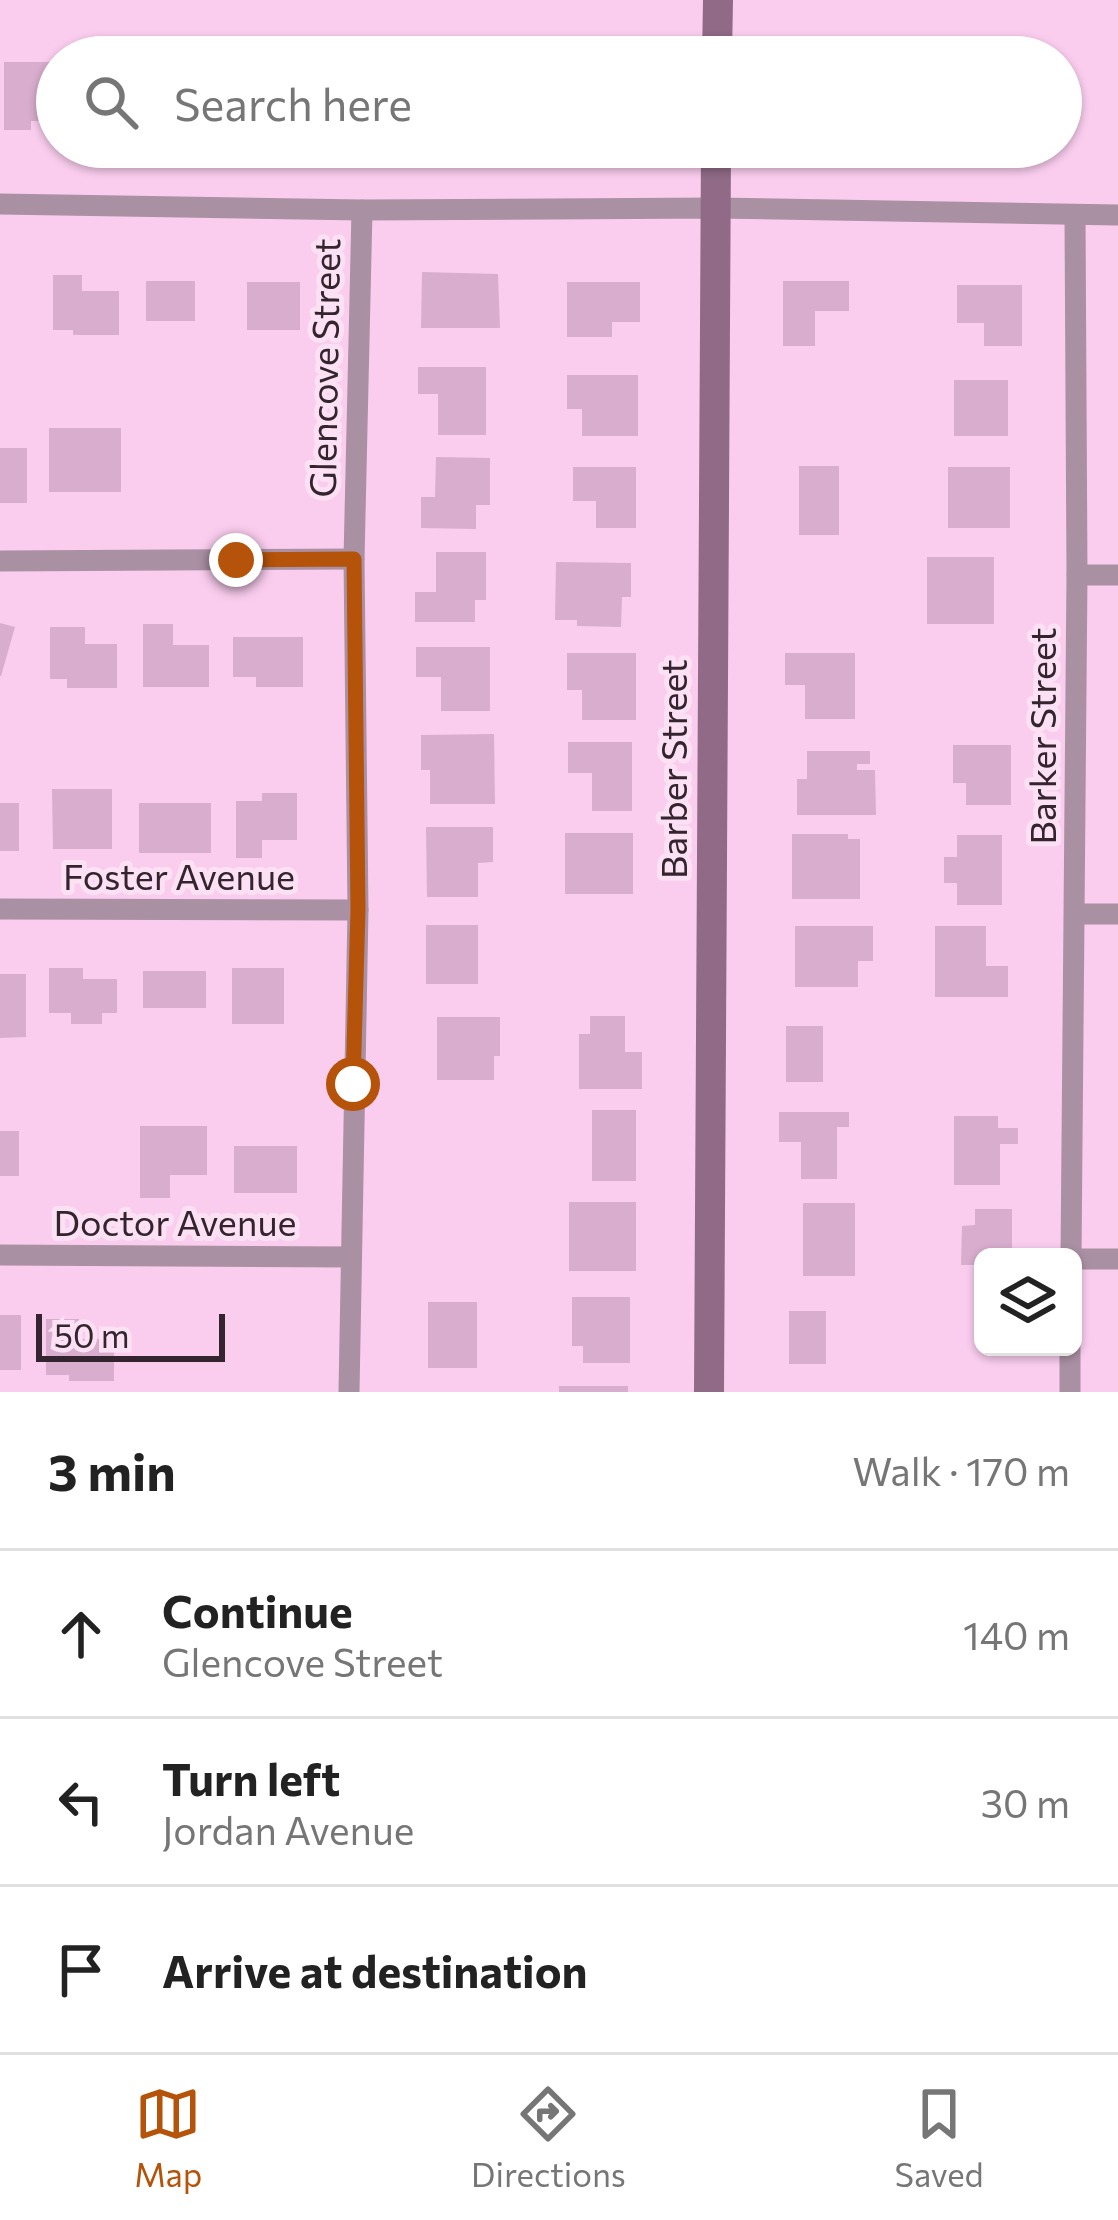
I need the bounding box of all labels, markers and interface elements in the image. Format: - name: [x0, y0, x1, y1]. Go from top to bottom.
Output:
- search box: [36, 36, 1082, 168]
- icon: search: [78, 69, 144, 135]
- text: Search here: [174, 75, 412, 130]
- street label: Glencove Street: [299, 238, 347, 498]
- route end: [209, 533, 263, 587]
- street label: Barker Street: [1019, 627, 1063, 845]
- street label: Barber Street: [650, 659, 694, 879]
- street label: Foster Avenue: [63, 853, 295, 897]
- route start: [326, 1057, 380, 1111]
- street label: Doctor Avenue: [53, 1199, 297, 1243]
- map controls: [974, 1248, 1082, 1356]
- button: layers: [974, 1248, 1082, 1356]
- scale bar: [36, 1308, 225, 1361]
- text: 50 m: [54, 1314, 130, 1355]
- text: 3 min: [48, 1439, 176, 1502]
- text: Walk · 170 m: [853, 1446, 1070, 1494]
- text: Continue: [162, 1582, 353, 1637]
- icon: ahead: [48, 1601, 114, 1667]
- text: 140 m: [963, 1610, 1070, 1658]
- text: Glencove Street: [162, 1637, 443, 1685]
- text: Turn left: [162, 1750, 340, 1805]
- icon: left: [48, 1769, 114, 1835]
- text: 30 m: [981, 1778, 1070, 1826]
- text: Jordan Avenue: [162, 1805, 414, 1853]
- icon: arrive: [48, 1937, 114, 2003]
- text: Arrive at destination: [162, 1942, 588, 1997]
- tab: Map: [134, 2081, 202, 2194]
- tab: Directions: [471, 2081, 626, 2194]
- tab: Saved: [895, 2081, 984, 2194]

